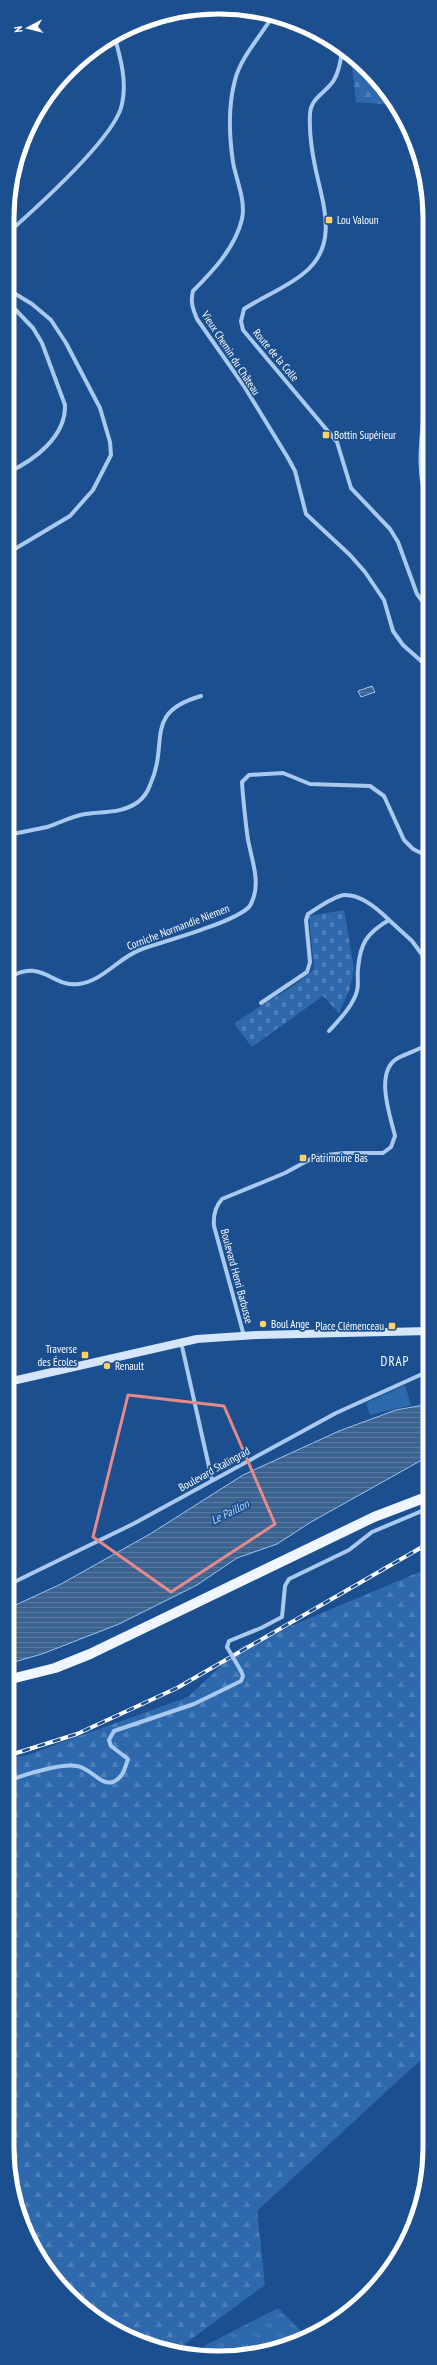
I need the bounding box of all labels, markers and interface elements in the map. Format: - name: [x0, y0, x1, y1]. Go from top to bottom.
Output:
- north arrow: [8, 8, 48, 48]
- text: N: [11, 25, 25, 33]
- place label: Lou Valoun: [337, 213, 379, 227]
- marker: Lou Valoun: [324, 215, 334, 225]
- street label: Vieux Chemin du Château: [198, 308, 263, 398]
- street label: Route de la Colle: [250, 326, 302, 384]
- place label: Bottin Supérieur: [334, 428, 396, 442]
- marker: Bottin Supérieur: [321, 430, 331, 440]
- street label: Corniche Normandie Niemen: [125, 901, 231, 953]
- place label: Patrimoine Bas: [311, 1151, 368, 1165]
- marker: Patrimoine Bas: [298, 1153, 308, 1163]
- street label: Boulevard Henri Barbusse: [218, 1227, 256, 1325]
- place label: Boul Ange: [271, 1317, 310, 1331]
- marker: Boul Ange: [258, 1319, 268, 1329]
- place label: Place Clémenceau: [315, 1319, 384, 1333]
- marker: Place Clémenceau: [387, 1321, 397, 1331]
- place label: Traverse des Écoles: [38, 1342, 77, 1369]
- marker: Traverse des Écoles: [80, 1350, 90, 1360]
- district label: DRAP: [381, 1353, 409, 1370]
- place label: Renault: [115, 1359, 144, 1373]
- marker: Renault: [102, 1361, 112, 1371]
- street label: Boulevard Stalingrad: [176, 1444, 252, 1494]
- water label: Le Paillon: [208, 1496, 252, 1527]

